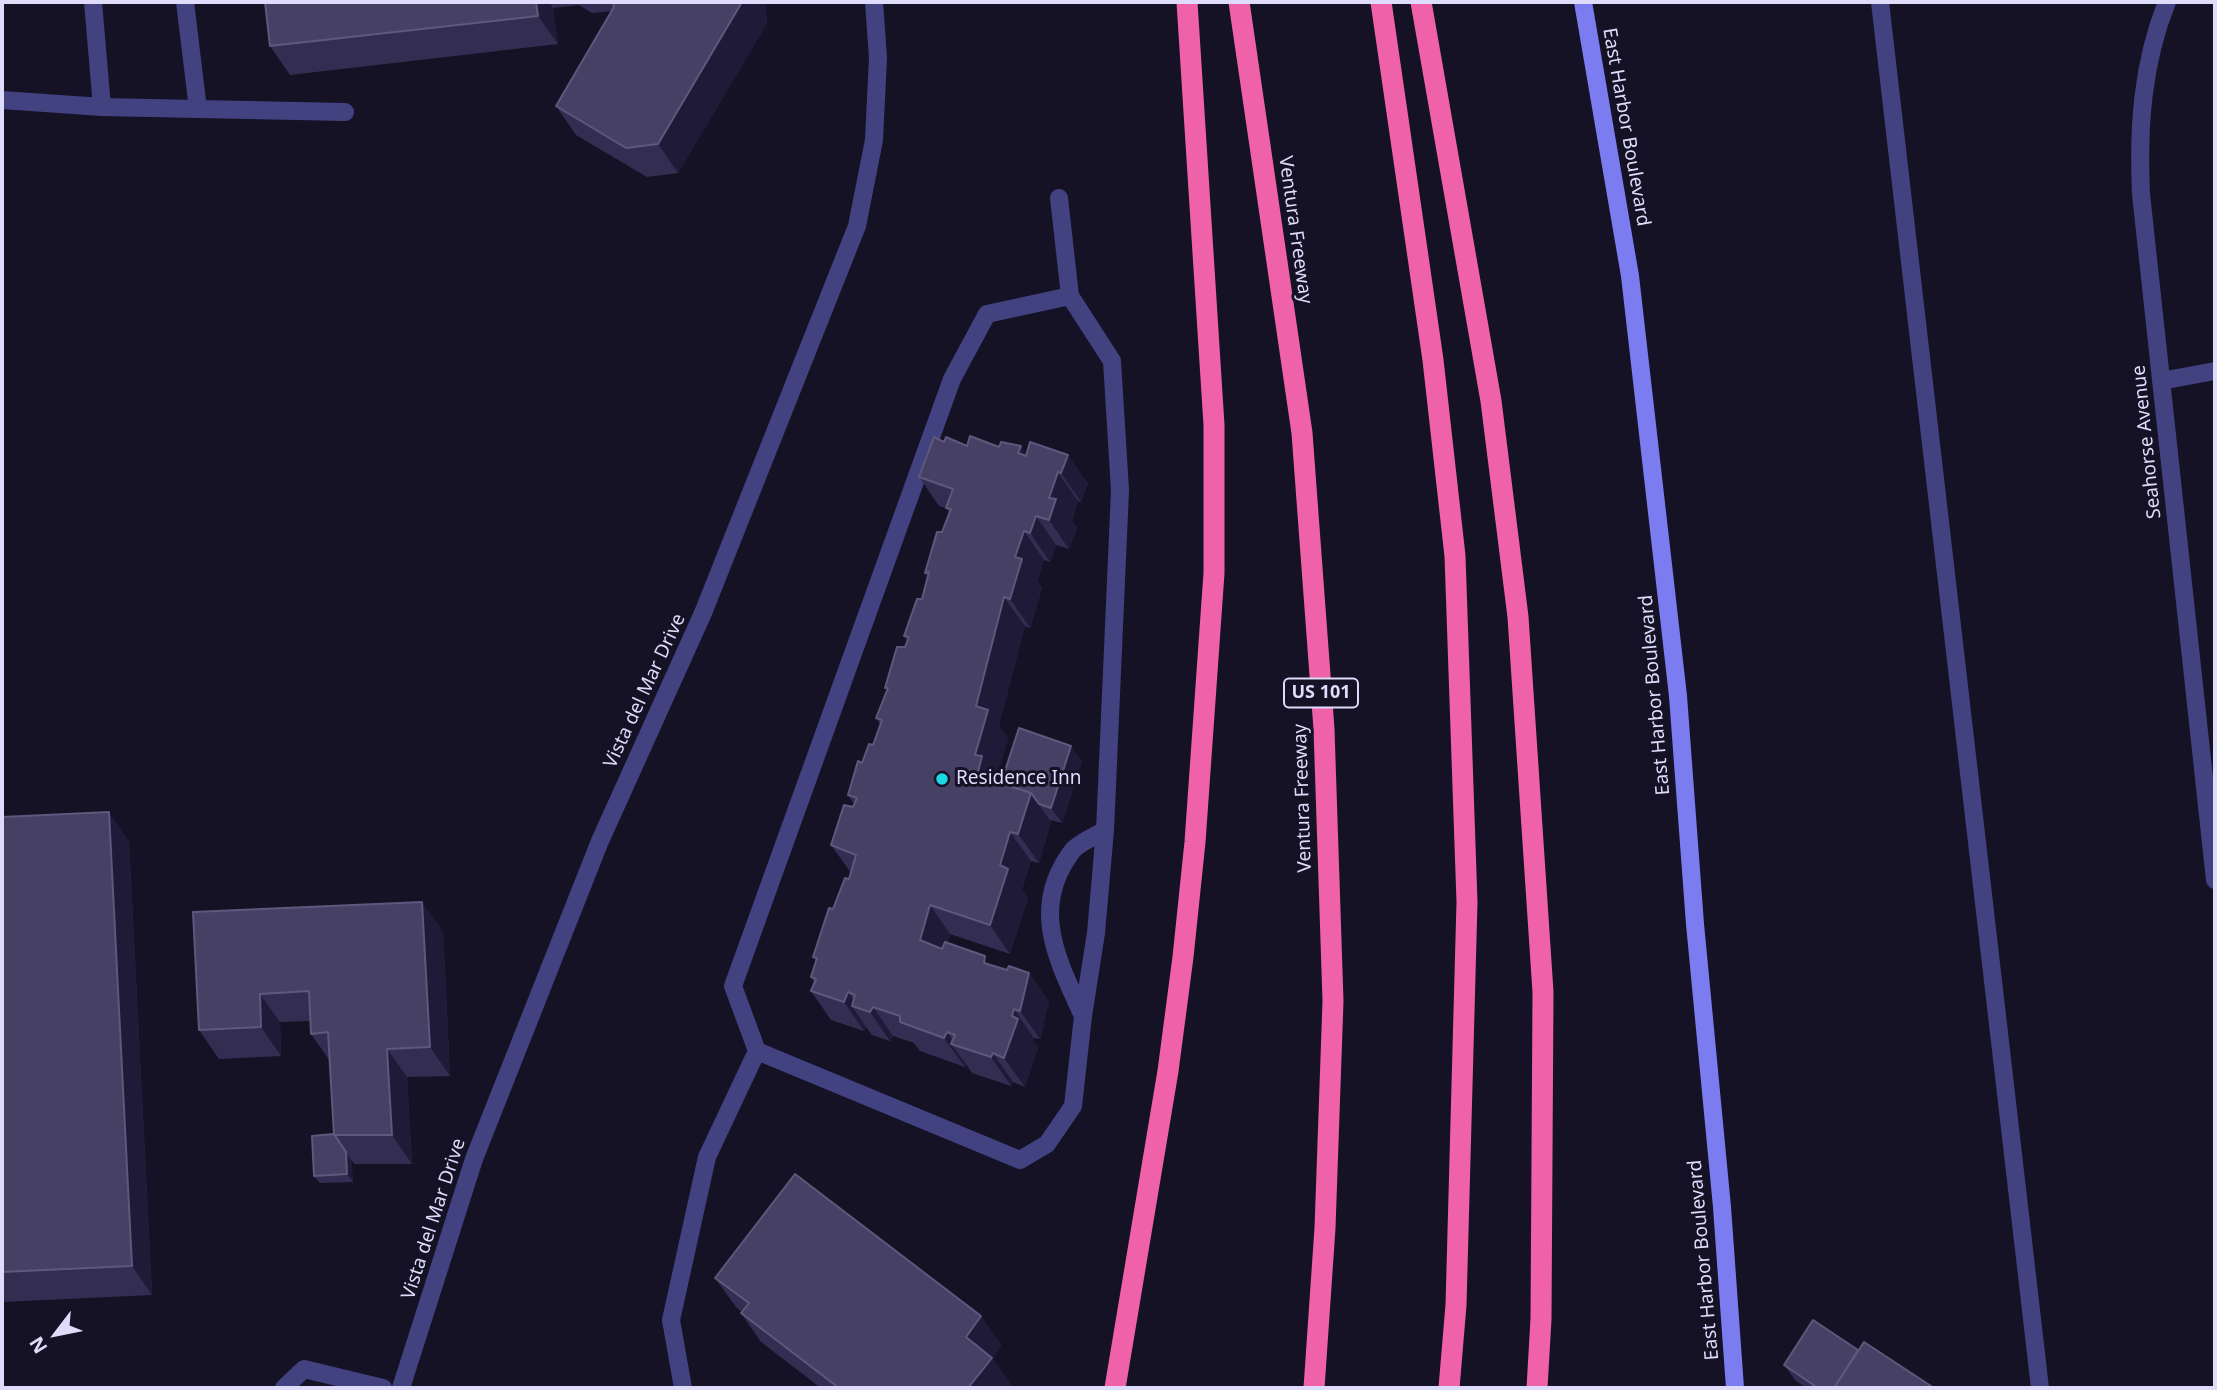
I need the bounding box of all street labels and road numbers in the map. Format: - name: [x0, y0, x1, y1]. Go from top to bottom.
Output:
- street label: East Harbor Boulevard: [1597, 26, 1655, 228]
- street label: Ventura Freeway: [1273, 155, 1317, 305]
- street label: Seahorse Avenue: [2128, 364, 2166, 520]
- street label: East Harbor Boulevard: [1635, 594, 1675, 796]
- street label: Vista del Mar Drive: [599, 610, 691, 772]
- road number: US 101: [1284, 678, 1358, 708]
- street label: Ventura Freeway: [1289, 723, 1317, 873]
- street label: Vista del Mar Drive: [397, 1136, 471, 1302]
- street label: East Harbor Boulevard: [1684, 1159, 1724, 1361]

